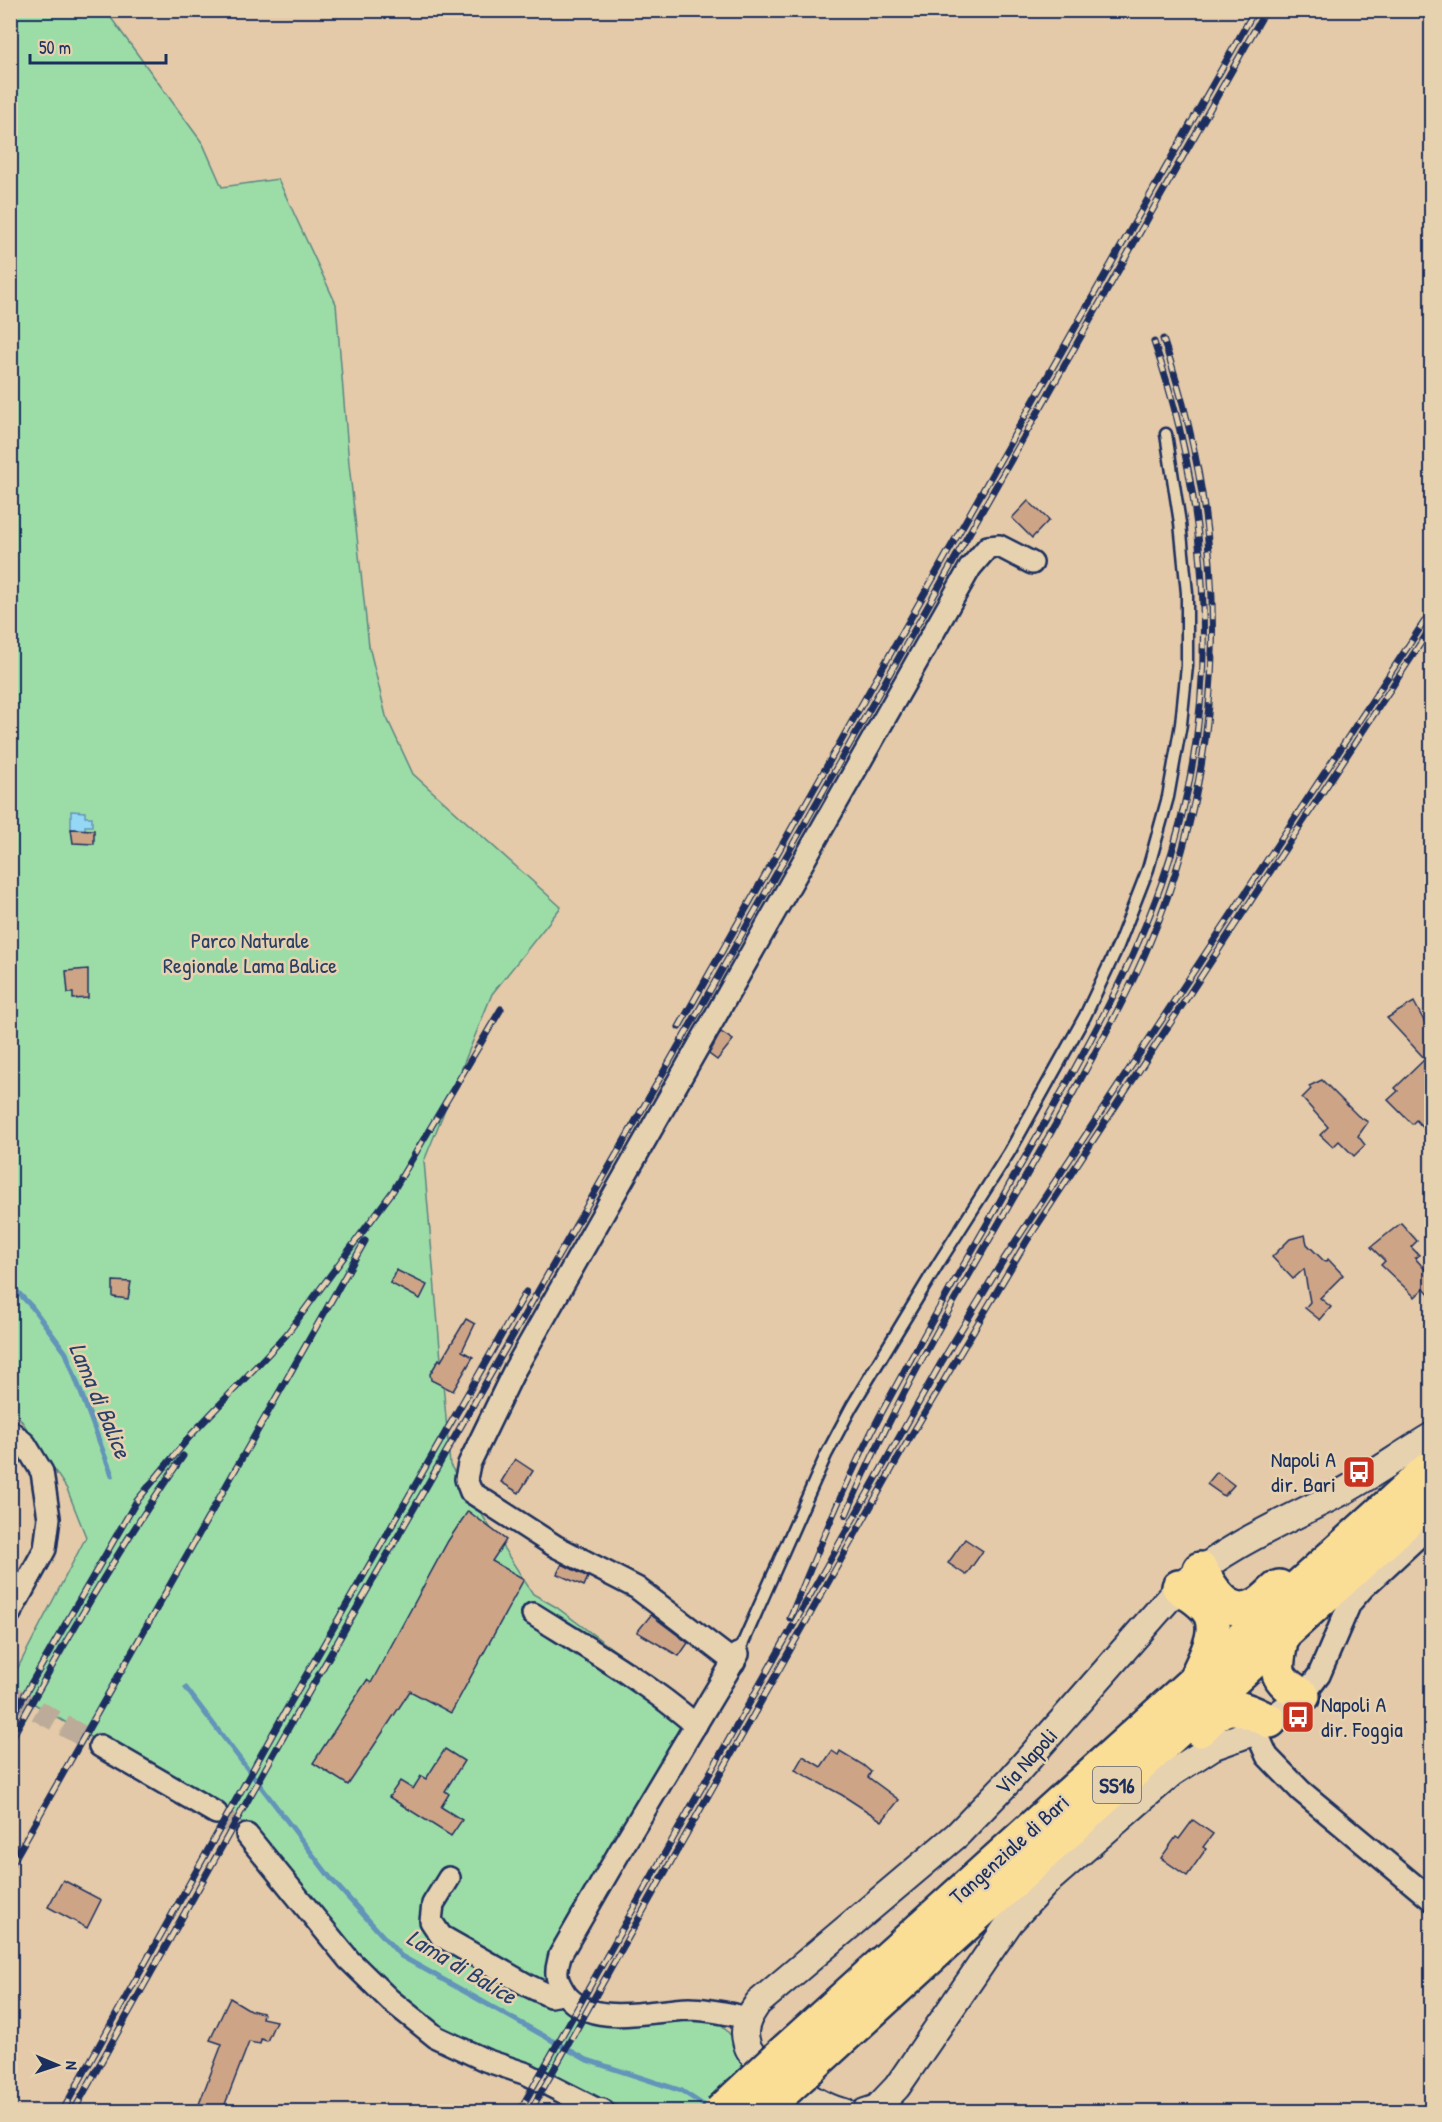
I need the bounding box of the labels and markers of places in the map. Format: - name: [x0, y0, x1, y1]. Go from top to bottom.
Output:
- place label: Napoli A dir. Bari: [1271, 1444, 1336, 1499]
- bus stop icon: Napoli A dir. Bari: [1341, 1454, 1377, 1490]
- place label: Napoli A dir. Foggia: [1321, 1689, 1403, 1744]
- bus stop icon: Napoli A dir. Foggia: [1280, 1699, 1316, 1735]

